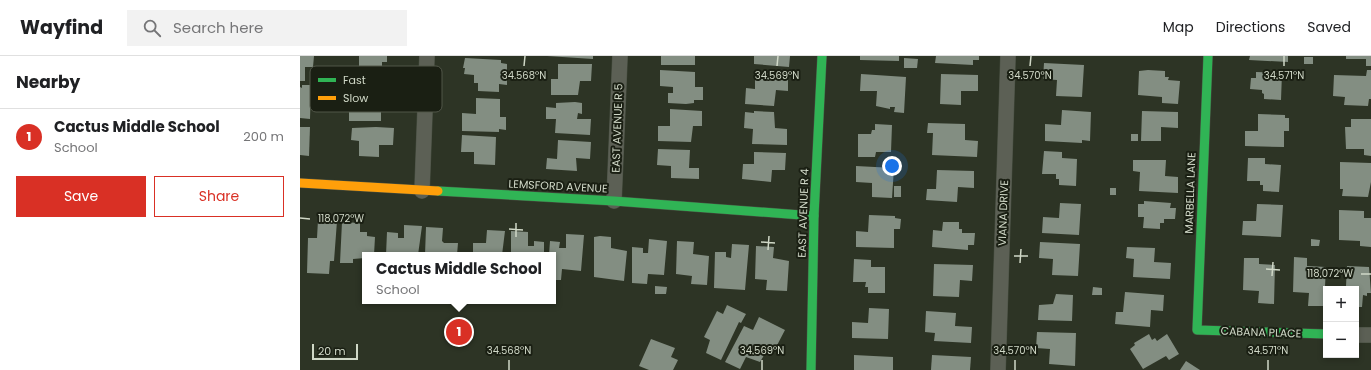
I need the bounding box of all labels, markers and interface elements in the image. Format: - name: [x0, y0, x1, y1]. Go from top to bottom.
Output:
- search box: [127, 10, 407, 46]
- text: Wayfind: [20, 14, 103, 41]
- icon: search: [141, 17, 163, 39]
- text: Search here: [173, 17, 263, 38]
- text: Map: [1163, 17, 1194, 37]
- text: Directions: [1216, 17, 1285, 37]
- text: Saved: [1307, 17, 1351, 37]
- legend: [310, 66, 442, 112]
- text: 34.568°N: [502, 68, 546, 83]
- text: 34.569°N: [755, 68, 799, 83]
- text: 34.570°N: [1008, 68, 1052, 83]
- text: 34.571°N: [1264, 68, 1304, 83]
- text: Nearby: [16, 70, 80, 94]
- text: Fast: [343, 72, 366, 88]
- street label: EAST AVENUE R 5: [607, 83, 627, 173]
- text: Slow: [343, 90, 368, 106]
- text: Cactus Middle School: [54, 116, 220, 137]
- text: 1: [27, 127, 31, 146]
- text: 200 m: [243, 127, 284, 146]
- text: School: [54, 138, 98, 157]
- street label: MARBELLA LANE: [1181, 152, 1199, 234]
- your location: [882, 156, 902, 176]
- street label: EAST AVENUE R 4: [793, 168, 813, 258]
- street label: LEMSFORD AVENUE: [508, 175, 608, 197]
- button: Save: [16, 176, 146, 217]
- button: Share: [154, 176, 284, 217]
- street label: VIANA DRIVE: [994, 180, 1012, 246]
- text: 118.072°W: [318, 211, 364, 226]
- popup: [362, 252, 556, 304]
- text: Cactus Middle School: [376, 258, 542, 279]
- text: 118.072°W: [1307, 266, 1353, 281]
- text: School: [376, 280, 420, 299]
- map controls: [1323, 286, 1359, 358]
- button: +: [1323, 286, 1359, 322]
- pin: 1: [446, 317, 472, 347]
- button: −: [1323, 322, 1359, 358]
- street label: CABANA PLACE: [1220, 323, 1302, 341]
- scale bar: [312, 342, 358, 361]
- text: 20 m: [318, 343, 346, 359]
- text: 34.568°N: [487, 343, 531, 358]
- text: 34.569°N: [740, 343, 784, 358]
- text: 34.570°N: [993, 343, 1037, 358]
- text: 34.571°N: [1248, 343, 1288, 358]

